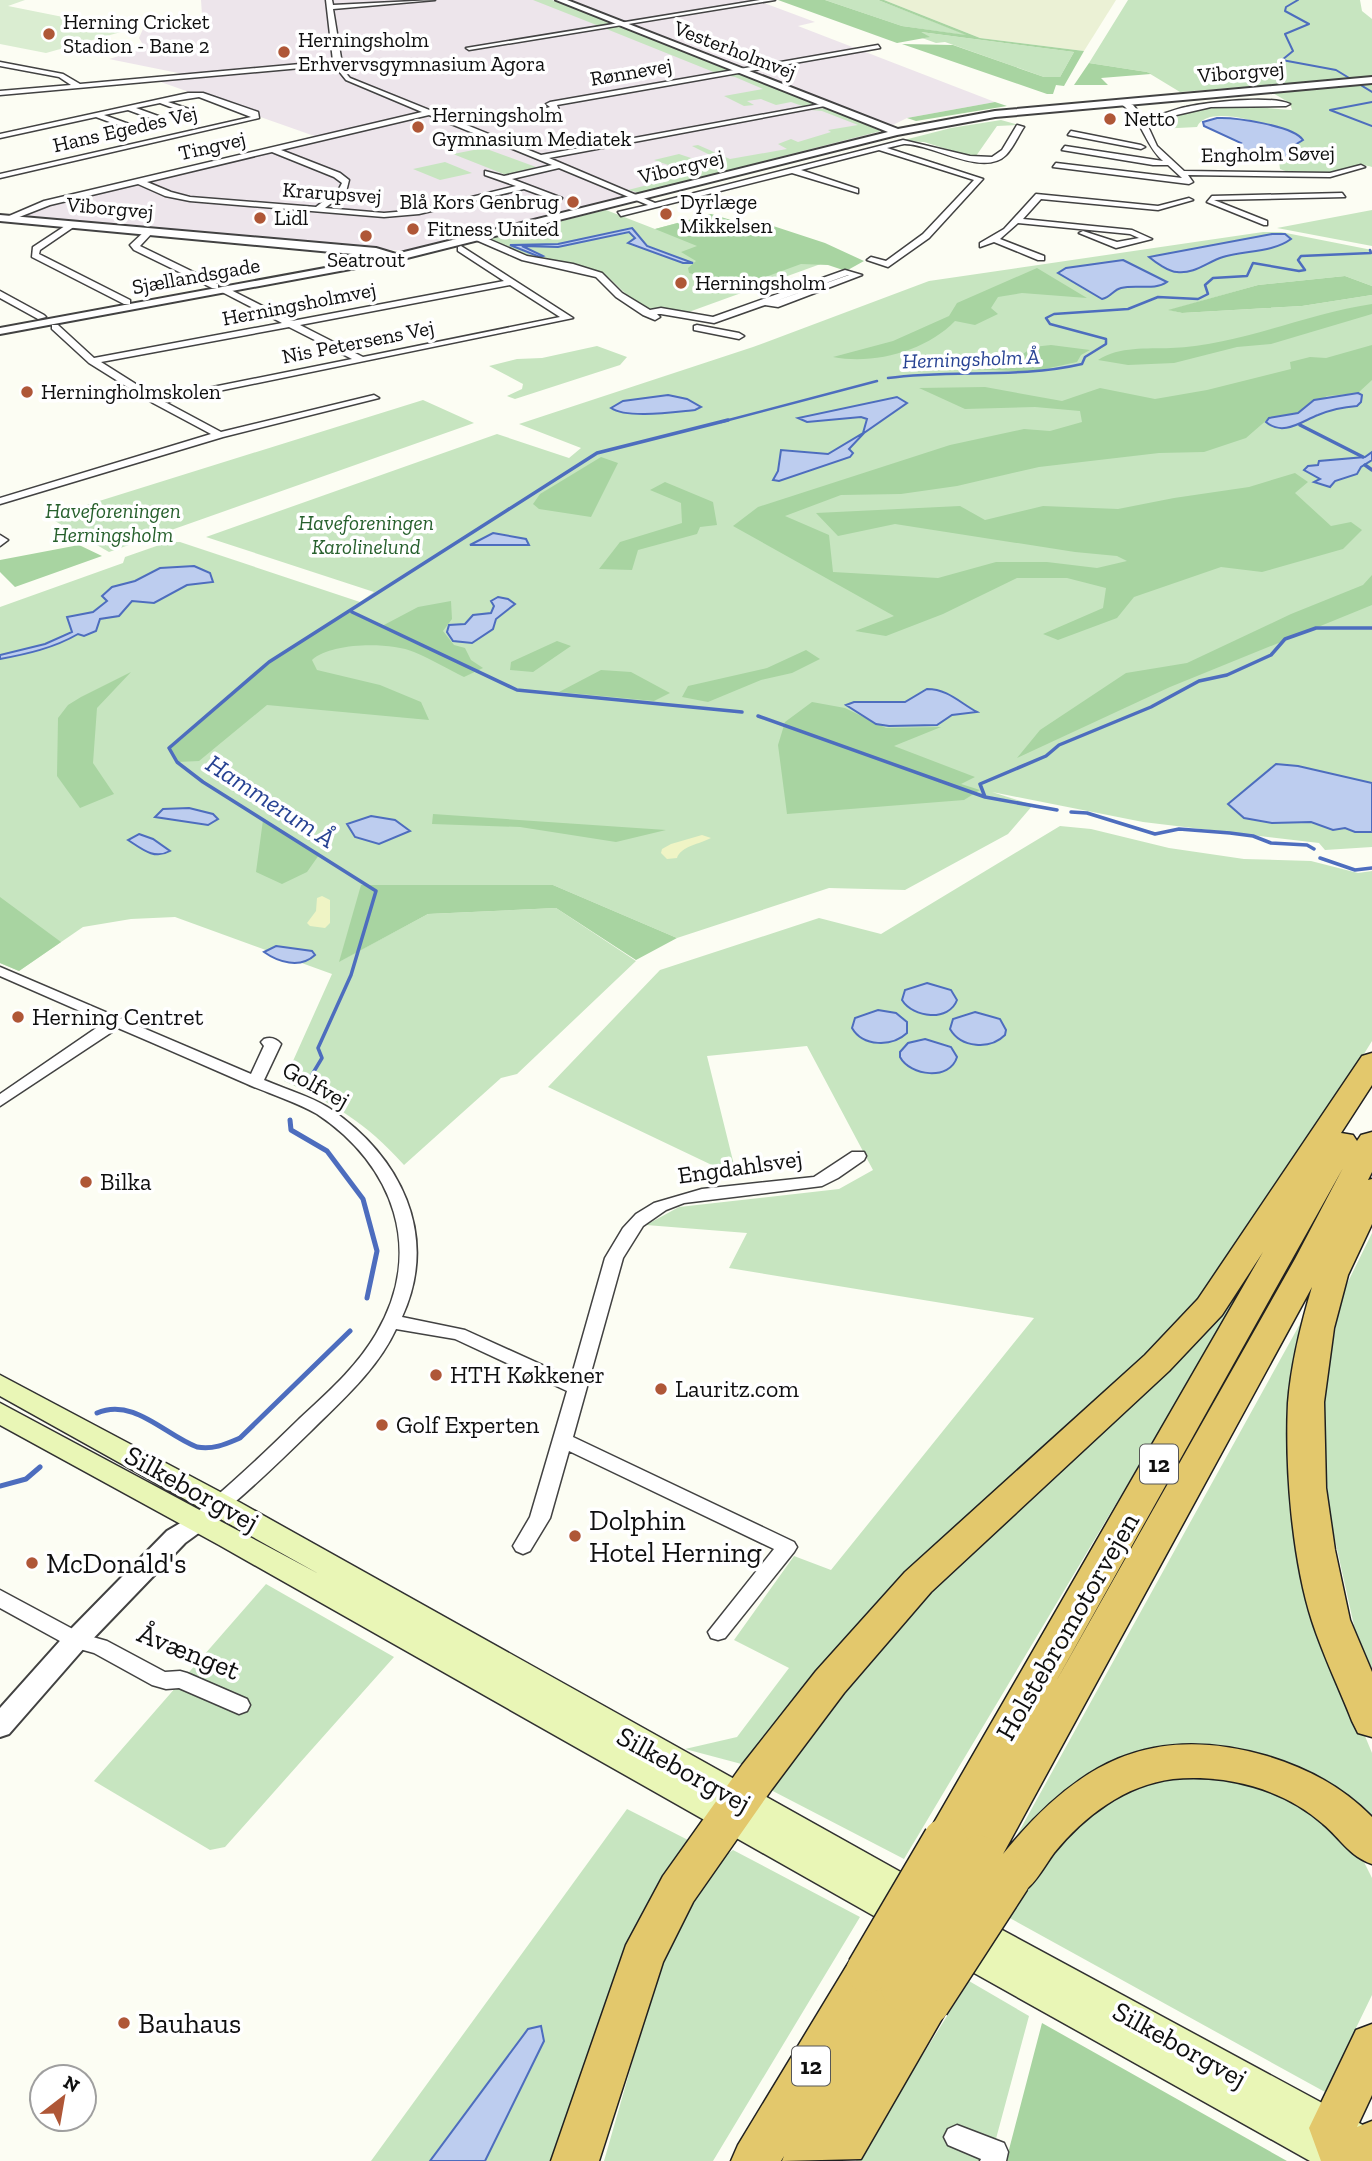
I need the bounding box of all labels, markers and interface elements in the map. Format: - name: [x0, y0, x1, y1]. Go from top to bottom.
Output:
- place label: Herning Cricket Stadion - Bane 2: [63, 9, 210, 58]
- street label: Vesterholmvej: [669, 14, 800, 85]
- marker: Herning Cricket Stadion - Bane 2: [41, 26, 57, 42]
- place label: Herningsholm Erhvervsgymnasium Agora: [298, 27, 545, 76]
- marker: Herningsholm Erhvervsgymnasium Agora: [276, 44, 292, 60]
- street label: Rønnevej: [588, 52, 674, 92]
- street label: Viborgvej: [1196, 55, 1285, 89]
- street label: Hans Egedes Vej: [50, 100, 200, 158]
- place label: Herningsholm Gymnasium Mediatek: [432, 102, 631, 151]
- place label: Netto: [1124, 106, 1175, 131]
- marker: Netto: [1102, 111, 1118, 127]
- marker: Herningsholm Gymnasium Mediatek: [410, 119, 426, 135]
- street label: Tingvej: [176, 126, 248, 166]
- street label: Engholm Søvej: [1201, 140, 1335, 168]
- street label: Viborgvej: [635, 144, 726, 190]
- street label: Krarupsvej: [282, 177, 382, 209]
- place label: Blå Kors Genbrug: [400, 189, 559, 214]
- place label: Dyrlæge Mikkelsen: [680, 189, 772, 238]
- street label: Viborgvej: [65, 191, 154, 225]
- marker: Blå Kors Genbrug: [565, 194, 581, 210]
- place label: Lidl: [274, 205, 309, 230]
- marker: Dyrlæge Mikkelsen: [658, 206, 674, 222]
- marker: Lidl: [252, 210, 268, 226]
- place label: Fitness United: [427, 216, 560, 241]
- marker: Fitness United: [405, 221, 421, 237]
- marker: Seatrout: [358, 228, 374, 244]
- place label: Seatrout: [327, 247, 405, 272]
- street label: Sjællandsgade: [130, 252, 262, 300]
- place label: Herningsholm: [695, 270, 826, 295]
- marker: Herningsholm: [673, 275, 689, 291]
- street label: Herningsholmvej: [220, 276, 378, 332]
- street label: Nis Petersens Vej: [280, 314, 436, 370]
- water label: Herningsholm Å: [902, 344, 1040, 373]
- place label: Herningholmskolen: [41, 379, 221, 404]
- marker: Herningholmskolen: [19, 384, 35, 400]
- park label: Haveforeningen Herningsholm: [45, 498, 181, 547]
- park label: Haveforeningen Karolinelund: [298, 510, 434, 559]
- water label: Hammerum Å: [200, 747, 342, 855]
- place label: Herning Centret: [32, 1002, 204, 1031]
- marker: Herning Centret: [10, 1009, 26, 1025]
- street label: Golfvej: [278, 1054, 355, 1115]
- street label: Engdahlsvej: [676, 1143, 804, 1190]
- place label: Bilka: [100, 1167, 152, 1196]
- marker: Bilka: [78, 1174, 94, 1190]
- place label: HTH Køkkener: [450, 1360, 605, 1389]
- marker: HTH Køkkener: [428, 1367, 444, 1383]
- place label: Lauritz.com: [675, 1374, 799, 1403]
- marker: Lauritz.com: [653, 1381, 669, 1397]
- place label: Golf Experten: [396, 1410, 540, 1439]
- marker: Golf Experten: [374, 1417, 390, 1433]
- street label: Silkeborgvej: [119, 1438, 264, 1539]
- road number: 12: [1140, 1444, 1178, 1484]
- place label: Dolphin Hotel Herning: [589, 1504, 762, 1569]
- street label: Holstebromotorvejen: [989, 1507, 1146, 1746]
- marker: Dolphin Hotel Herning: [567, 1528, 583, 1544]
- place label: McDonald's: [46, 1547, 186, 1580]
- marker: McDonald's: [24, 1555, 40, 1571]
- street label: Åvænget: [133, 1616, 245, 1687]
- street label: Silkeborgvej: [611, 1719, 756, 1820]
- street label: Silkeborgvej: [1107, 1994, 1252, 2095]
- place label: Bauhaus: [138, 2007, 241, 2040]
- marker: Bauhaus: [116, 2015, 132, 2031]
- road number: 12: [792, 2047, 830, 2086]
- north arrow: [28, 2063, 98, 2133]
- text: N: [59, 2070, 84, 2097]

